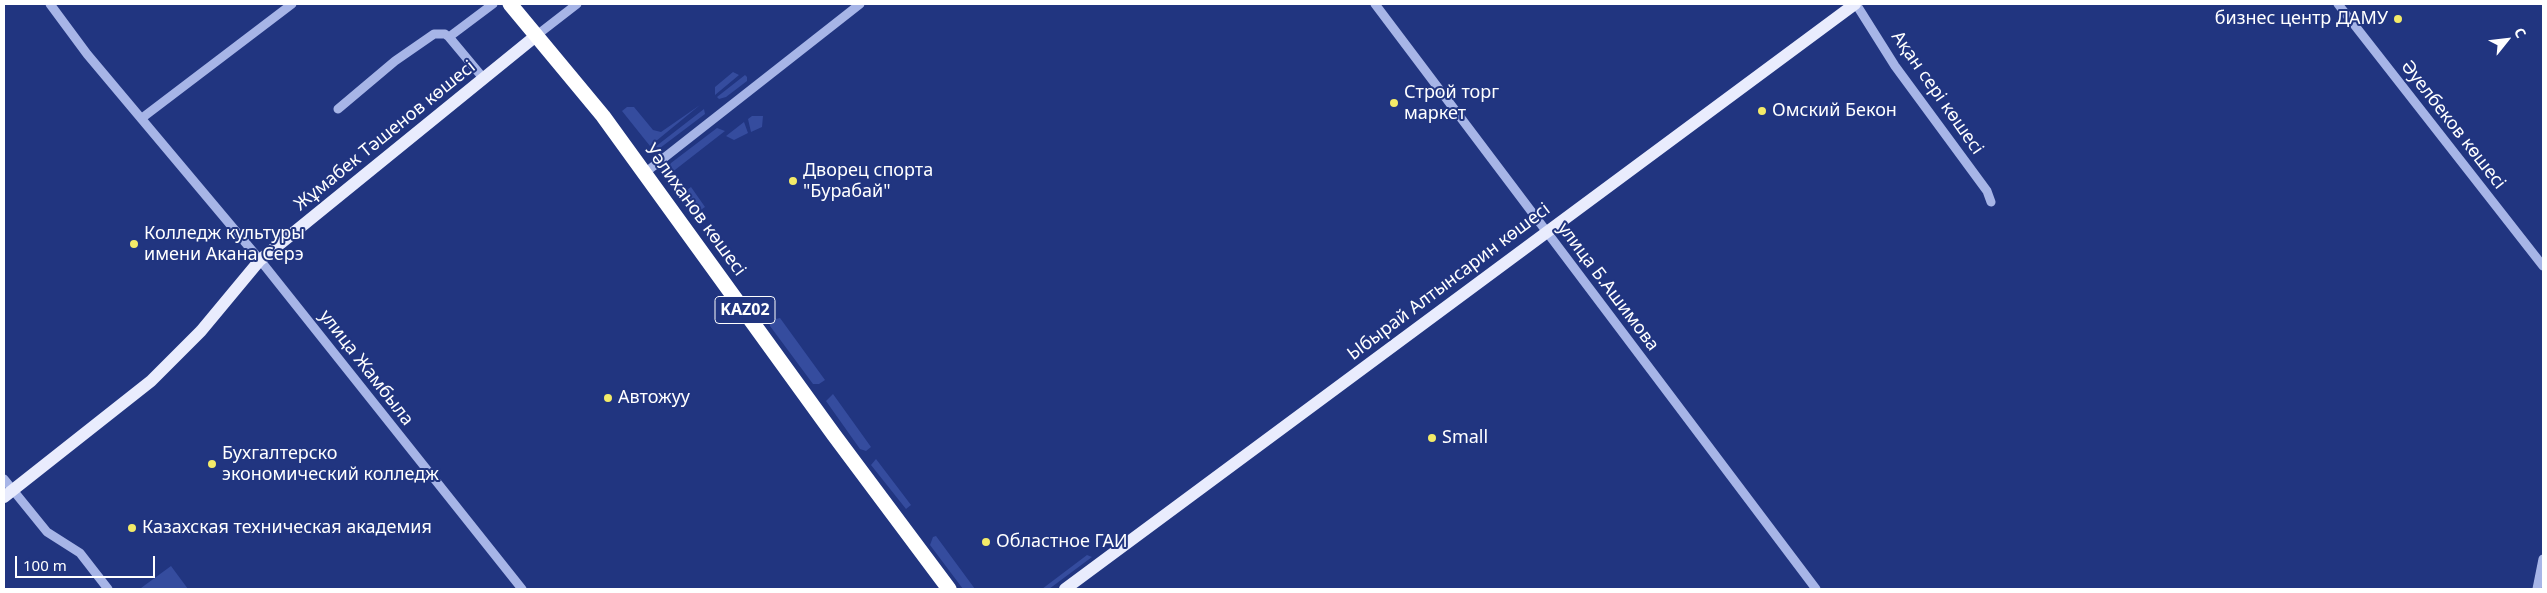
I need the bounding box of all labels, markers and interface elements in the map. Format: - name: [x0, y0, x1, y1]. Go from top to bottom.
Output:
- place label: бизнес центр ДАМУ: [2215, 8, 2388, 30]
- marker: бизнес центр ДАМУ: [2392, 13, 2404, 25]
- north arrow: [2482, 15, 2532, 65]
- text: С: [2510, 24, 2531, 41]
- street label: Ақан сері көшесі: [1886, 27, 1988, 159]
- street label: Жұмабек Тәшенов көшесі: [290, 56, 480, 216]
- street label: Әуелбеков көшесі: [2396, 56, 2510, 194]
- place label: Строй торг маркет: [1404, 82, 1499, 125]
- marker: Строй торг маркет: [1388, 97, 1400, 109]
- place label: Омский Бекон: [1772, 100, 1897, 122]
- marker: Омский Бекон: [1756, 105, 1768, 117]
- street label: Уәлиханов көшесі: [640, 140, 750, 280]
- place label: Дворец спорта "Бурабай": [803, 160, 933, 202]
- marker: Дворец спорта "Бурабай": [787, 175, 799, 187]
- street label: Ыбырай Алтынсарин көшесі: [1343, 199, 1555, 365]
- street label: улица Б.Ашимова: [1553, 219, 1663, 355]
- place label: Колледж культуры имени Акана Серэ: [144, 223, 305, 266]
- marker: Колледж культуры имени Акана Серэ: [128, 238, 140, 250]
- road number: KАZ02: [715, 296, 775, 324]
- street label: улица Жамбыла: [314, 306, 418, 430]
- place label: Автожуу: [618, 387, 690, 409]
- marker: Автожуу: [602, 392, 614, 404]
- place label: Small: [1442, 427, 1488, 449]
- marker: Small: [1426, 432, 1438, 444]
- place label: Бухгалтерско экономический колледж: [222, 443, 439, 486]
- marker: Бухгалтерско экономический колледж: [206, 458, 218, 470]
- place label: Казахская техническая академия: [142, 517, 432, 539]
- marker: Казахская техническая академия: [126, 522, 138, 534]
- place label: Областное ГАИ: [996, 531, 1128, 553]
- marker: Областное ГАИ: [980, 536, 992, 548]
- scale bar: [18, 546, 158, 578]
- text: 100 m: [23, 555, 67, 575]

